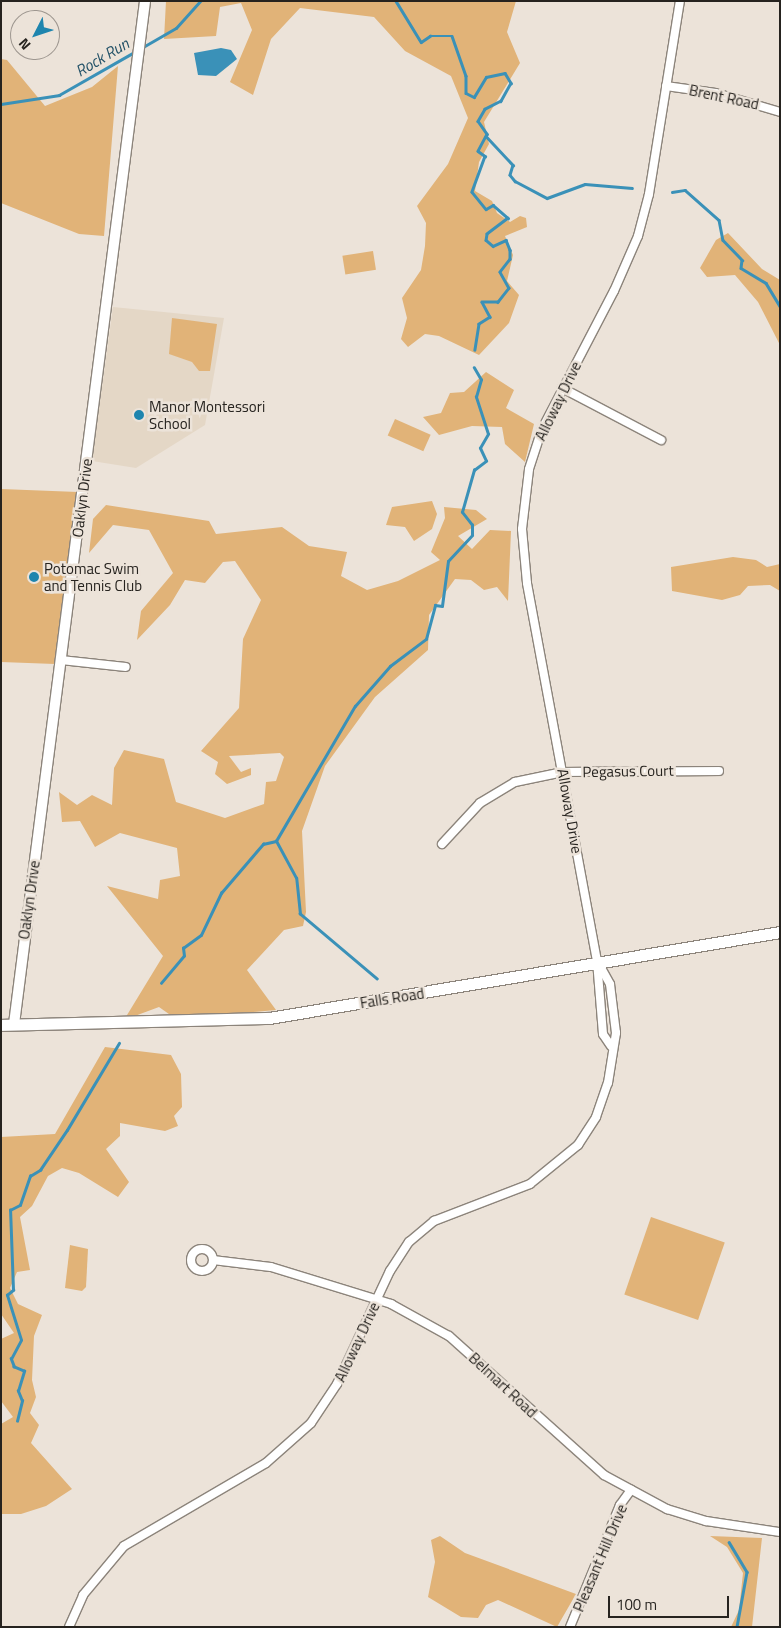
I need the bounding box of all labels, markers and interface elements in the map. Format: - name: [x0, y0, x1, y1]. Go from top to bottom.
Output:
- north arrow: [10, 10, 60, 60]
- text: N: [13, 34, 35, 55]
- water label: Rock Run: [72, 34, 132, 80]
- street label: Brent Road: [687, 81, 761, 113]
- street label: Alloway Drive: [531, 358, 585, 444]
- place label: Manor Montessori School: [149, 397, 265, 432]
- marker: Manor Montessori School: [133, 409, 145, 421]
- street label: Oaklyn Drive: [68, 457, 96, 539]
- place label: Potomac Swim and Tennis Club: [44, 559, 142, 594]
- marker: Potomac Swim and Tennis Club: [28, 571, 40, 583]
- street label: Pegasus Court: [582, 761, 674, 781]
- street label: Alloway Drive: [554, 767, 586, 855]
- street label: Oaklyn Drive: [15, 859, 43, 941]
- street label: Falls Road: [359, 984, 425, 1012]
- street label: Alloway Drive: [331, 1299, 383, 1385]
- street label: Belmart Road: [465, 1349, 541, 1421]
- street label: Pleasant Hill Drive: [569, 1502, 631, 1614]
- scale bar: [611, 1586, 732, 1618]
- text: 100 m: [616, 1593, 657, 1616]

